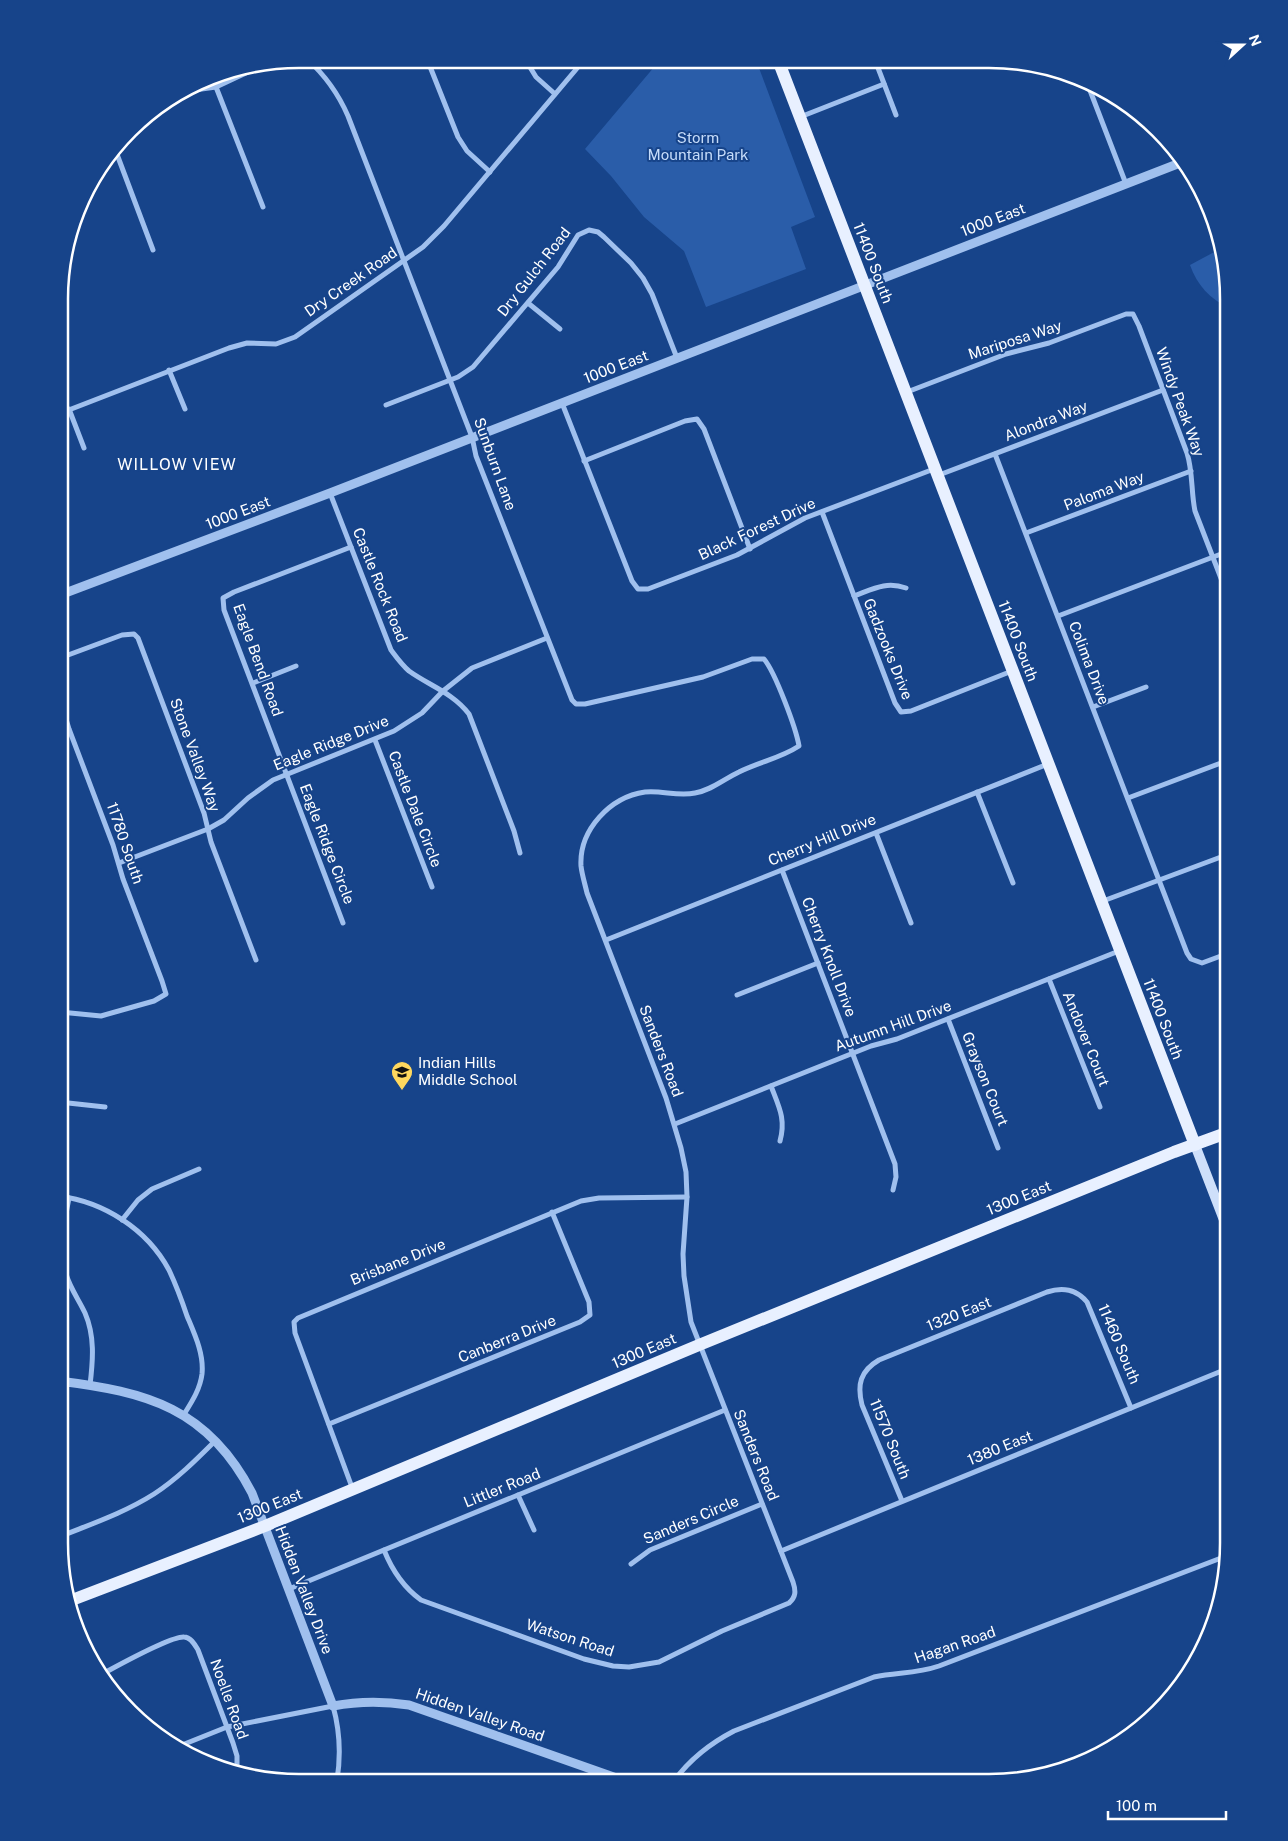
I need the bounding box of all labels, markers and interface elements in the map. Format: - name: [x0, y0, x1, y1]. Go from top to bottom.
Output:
- north arrow: [1218, 20, 1268, 70]
- text: N: [1246, 32, 1265, 48]
- park label: Storm Mountain Park: [648, 129, 748, 163]
- street label: 1000 East: [958, 199, 1028, 240]
- street label: 11400 South: [850, 220, 897, 306]
- street label: Dry Gulch Road: [494, 224, 574, 319]
- street label: Dry Creek Road: [301, 243, 400, 320]
- street label: Mariposa Way: [966, 316, 1064, 363]
- street label: Windy Peak Way: [1153, 345, 1208, 459]
- street label: 1000 East: [581, 346, 651, 387]
- street label: Alondra Way: [1002, 397, 1090, 444]
- street label: Sunburn Lane: [471, 415, 520, 512]
- district label: WILLOW VIEW: [117, 455, 237, 474]
- street label: Paloma Way: [1061, 467, 1146, 514]
- street label: 1000 East: [203, 492, 273, 533]
- street label: Black Forest Drive: [696, 494, 818, 563]
- street label: Castle Rock Road: [350, 525, 411, 645]
- street label: Gadzooks Drive: [860, 596, 917, 702]
- street label: 11400 South: [995, 598, 1042, 684]
- street label: Eagle Bend Road: [230, 601, 287, 718]
- street label: Colima Drive: [1066, 619, 1113, 707]
- street label: Stone Valley Way: [167, 696, 224, 814]
- street label: Eagle Ridge Drive: [271, 712, 391, 773]
- street label: Castle Dale Circle: [385, 748, 446, 869]
- street label: Eagle Ridge Circle: [297, 781, 358, 906]
- street label: 11780 South: [104, 800, 147, 886]
- street label: Cherry Hill Drive: [765, 810, 878, 869]
- street label: Cherry Knoll Drive: [799, 895, 860, 1019]
- street label: 11400 South: [1140, 976, 1187, 1062]
- street label: Andover Court: [1060, 989, 1113, 1089]
- street label: Autumn Hill Drive: [832, 997, 953, 1055]
- street label: Sanders Road: [636, 1003, 687, 1099]
- street label: Grayson Court: [959, 1029, 1012, 1128]
- place label: Indian Hills Middle School: [418, 1054, 517, 1088]
- school or university icon: Indian Hills Middle School: [390, 1060, 414, 1091]
- street label: 1300 East: [984, 1177, 1054, 1218]
- street label: Brisbane Drive: [348, 1235, 448, 1288]
- street label: 1320 East: [924, 1293, 994, 1334]
- street label: 11460 South: [1095, 1301, 1144, 1386]
- street label: Canberra Drive: [455, 1311, 558, 1366]
- street label: 1300 East: [609, 1329, 679, 1372]
- street label: 11570 South: [867, 1396, 914, 1481]
- street label: Sanders Road: [730, 1407, 782, 1503]
- street label: 1380 East: [965, 1427, 1035, 1468]
- street label: Littler Road: [461, 1464, 543, 1511]
- street label: 1300 East: [235, 1485, 305, 1526]
- street label: Sanders Circle: [641, 1492, 741, 1547]
- street label: Hidden Valley Drive: [272, 1523, 337, 1656]
- street label: Watson Road: [524, 1615, 616, 1660]
- street label: Hagan Road: [912, 1623, 998, 1666]
- street label: Noelle Road: [207, 1656, 252, 1741]
- street label: Hidden Valley Road: [413, 1684, 547, 1745]
- scale bar: [1108, 1788, 1226, 1820]
- text: 100 m: [1116, 1797, 1157, 1814]

